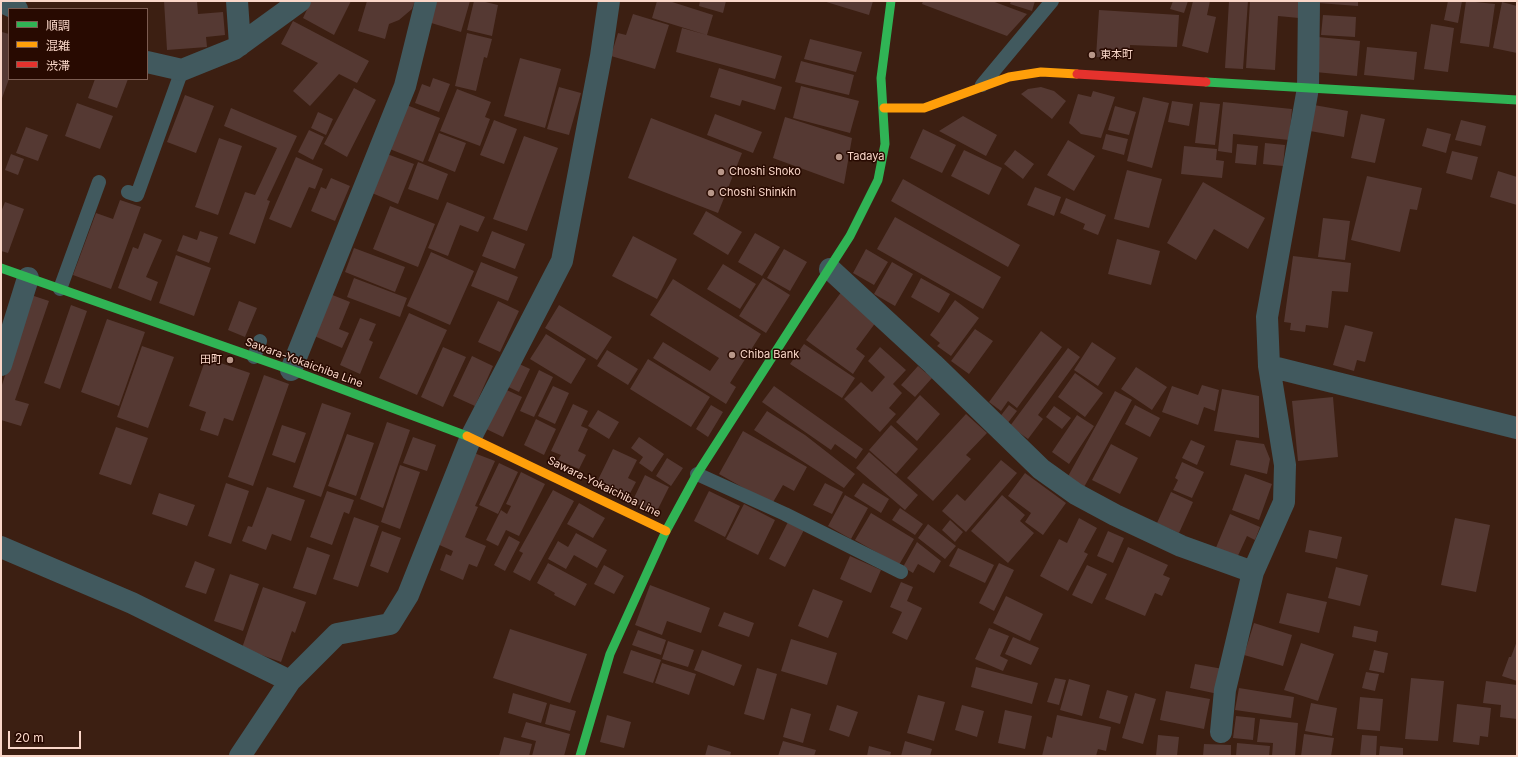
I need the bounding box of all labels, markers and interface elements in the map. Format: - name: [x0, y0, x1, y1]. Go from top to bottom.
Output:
- legend: [8, 8, 148, 80]
- text: 順調: [46, 18, 70, 33]
- text: 混雑: [46, 38, 70, 53]
- place label: 東本町: [1100, 48, 1133, 62]
- marker: 東本町: [1087, 50, 1097, 60]
- text: 渋滞: [46, 58, 70, 73]
- place label: Tadaya: [847, 150, 885, 164]
- marker: Tadaya: [834, 152, 844, 162]
- place label: Choshi Shoko: [729, 165, 801, 179]
- marker: Choshi Shoko: [716, 167, 726, 177]
- place label: Choshi Shinkin: [719, 186, 796, 200]
- marker: Choshi Shinkin: [706, 188, 716, 198]
- street label: Sawara-Yokaichiba Line: [243, 336, 365, 390]
- place label: Chiba Bank: [740, 348, 799, 362]
- marker: Chiba Bank: [727, 350, 737, 360]
- place label: 田町: [200, 353, 222, 367]
- marker: 田町: [225, 355, 235, 365]
- street label: Sawara-Yokaichiba Line: [545, 454, 663, 520]
- scale bar: [10, 723, 83, 749]
- text: 20 m: [15, 730, 44, 745]

